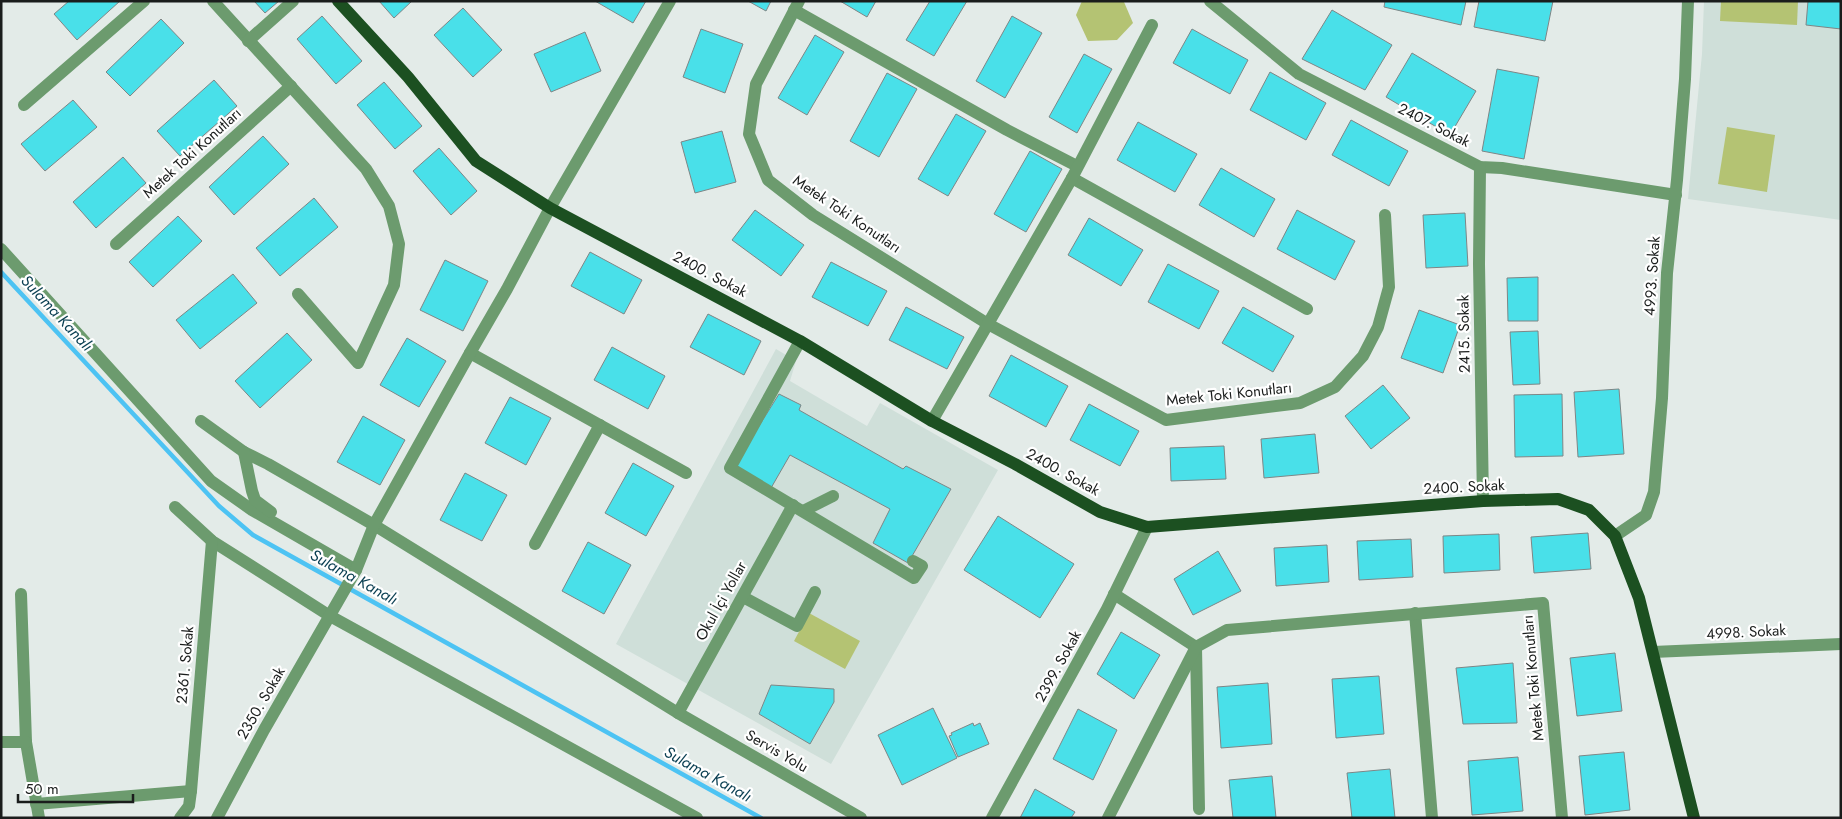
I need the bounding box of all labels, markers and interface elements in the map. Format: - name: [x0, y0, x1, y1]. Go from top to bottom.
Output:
- street label: 2407. Sokak: [1394, 97, 1474, 153]
- street label: Metek Toki Konutları: [138, 103, 246, 203]
- street label: Metek Toki Konutları: [789, 170, 905, 258]
- street label: 4993. Sokak: [1638, 235, 1666, 317]
- street label: 2400. Sokak: [669, 245, 751, 303]
- water label: Sulama Kanalı: [15, 270, 99, 356]
- street label: 2415. Sokak: [1452, 294, 1476, 373]
- street label: Metek Toki Konutları: [1165, 376, 1293, 412]
- street label: 2400. Sokak: [1022, 443, 1104, 501]
- street label: 2400. Sokak: [1423, 474, 1505, 500]
- water label: Sulama Kanalı: [306, 543, 402, 611]
- street label: Okul İçi Yollar: [690, 557, 752, 645]
- street label: Metek Toki Konutları: [1517, 614, 1549, 742]
- street label: 4998. Sokak: [1706, 619, 1787, 645]
- street label: 2361. Sokak: [171, 625, 199, 705]
- street label: 2399. Sokak: [1029, 626, 1087, 706]
- street label: 2350. Sokak: [231, 663, 291, 743]
- street label: Servis Yolu: [742, 724, 812, 778]
- water label: Sulama Kanalı: [660, 740, 756, 808]
- scale bar: [18, 772, 132, 804]
- text: 50 m: [25, 778, 59, 800]

